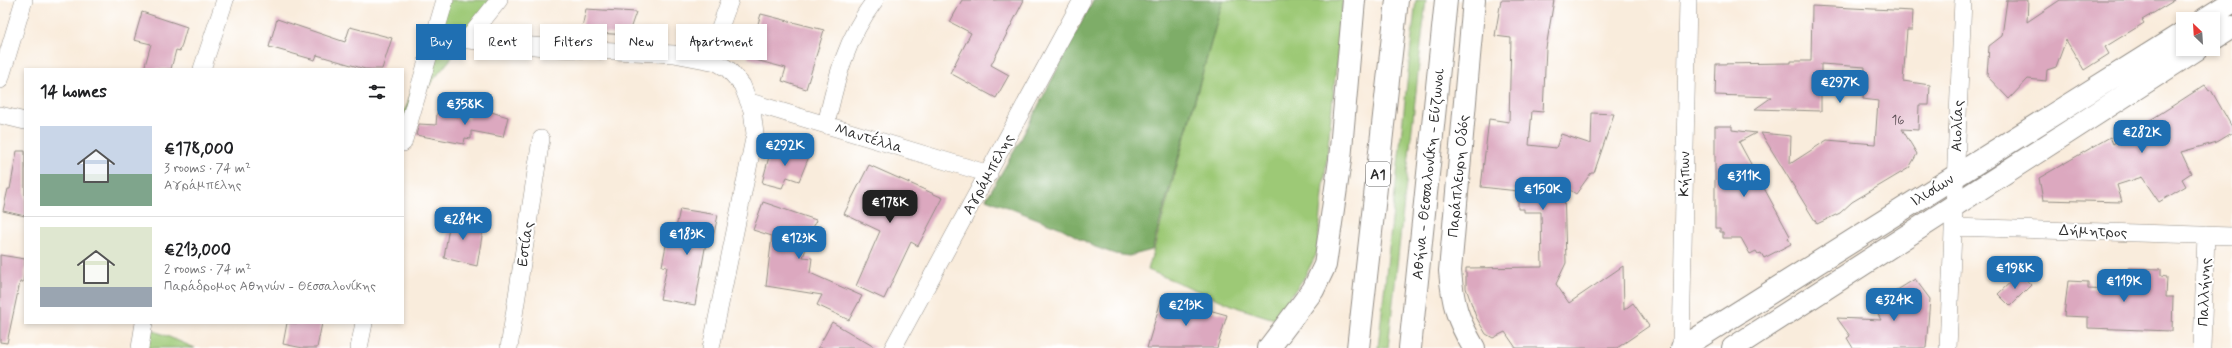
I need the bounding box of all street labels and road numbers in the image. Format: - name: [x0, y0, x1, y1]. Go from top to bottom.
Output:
- street label: Αθήνα - Θεσσαλονίκη - Εύζωνοι: [1408, 67, 1450, 281]
- street label: Αιολίας: [1947, 99, 1969, 152]
- street label: Παράπλευρη Οδός: [1444, 114, 1474, 238]
- street label: Μαντέλλα: [832, 119, 906, 159]
- street label: Αγράμπελης: [958, 130, 1019, 218]
- street label: Κήπων: [1675, 151, 1695, 197]
- road number: Α1: [1366, 162, 1390, 186]
- street label: Ιλισίων: [1907, 170, 1958, 212]
- street label: Εστίας: [513, 220, 539, 268]
- street label: Δήμητρος: [2058, 221, 2128, 243]
- street label: Παλλήνης: [2194, 257, 2216, 327]

